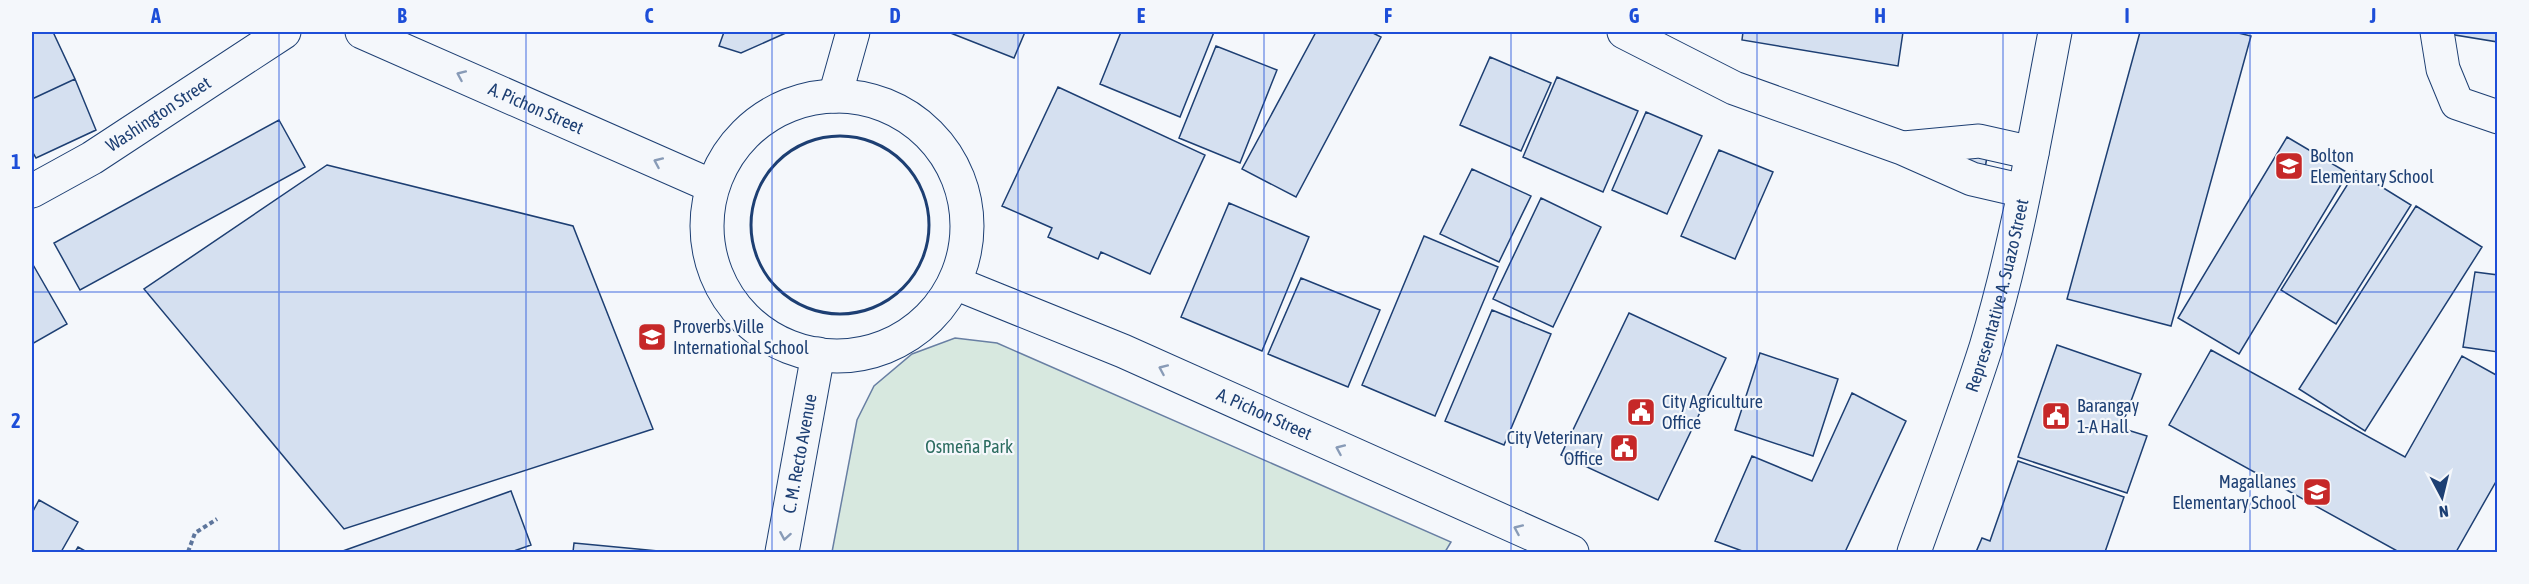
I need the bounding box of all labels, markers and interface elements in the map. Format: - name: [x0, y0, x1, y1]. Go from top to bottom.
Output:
- text: A: [150, 4, 161, 27]
- text: B: [397, 4, 407, 27]
- text: C: [645, 4, 654, 27]
- text: D: [889, 4, 901, 27]
- text: E: [1137, 4, 1146, 27]
- text: F: [1384, 4, 1392, 27]
- text: G: [1629, 4, 1640, 27]
- text: H: [1874, 4, 1886, 27]
- text: I: [2124, 4, 2130, 27]
- text: J: [2369, 4, 2376, 27]
- one-way arrow: [456, 70, 467, 82]
- street label: Washington Street: [102, 72, 214, 156]
- street label: A. Pichon Street: [485, 78, 587, 138]
- place label: Bolton Elementary School: [2310, 145, 2434, 187]
- text: 1: [11, 150, 21, 173]
- school or university icon: Bolton Elementary School: [2273, 150, 2305, 182]
- one-way arrow: [654, 158, 665, 170]
- street label: Representative A. Suazo Street: [1961, 197, 2033, 395]
- place label: Proverbs Ville International School: [673, 316, 809, 358]
- school or university icon: Proverbs Ville International School: [636, 321, 668, 353]
- one-way arrow: [1158, 364, 1169, 376]
- street label: A. Pichon Street: [1214, 383, 1315, 444]
- place label: City Agriculture Office: [1662, 391, 1763, 433]
- street label: C. M. Recto Avenue: [778, 392, 821, 515]
- place label: Barangay 1-A Hall: [2077, 395, 2139, 437]
- public building icon: City Agriculture Office: [1625, 396, 1657, 428]
- public building icon: Barangay 1-A Hall: [2040, 400, 2072, 432]
- text: 2: [11, 409, 21, 432]
- place label: City Veterinary Office: [1507, 427, 1603, 469]
- public building icon: City Veterinary Office: [1608, 432, 1640, 464]
- park label: Osmeña Park: [925, 436, 1013, 457]
- one-way arrow: [1336, 444, 1347, 456]
- north arrow: [2412, 467, 2472, 527]
- place label: Magallanes Elementary School: [2172, 471, 2296, 513]
- school or university icon: Magallanes Elementary School: [2301, 476, 2333, 508]
- text: N: [2438, 502, 2450, 521]
- one-way arrow: [1514, 524, 1525, 536]
- one-way arrow: [779, 530, 792, 540]

